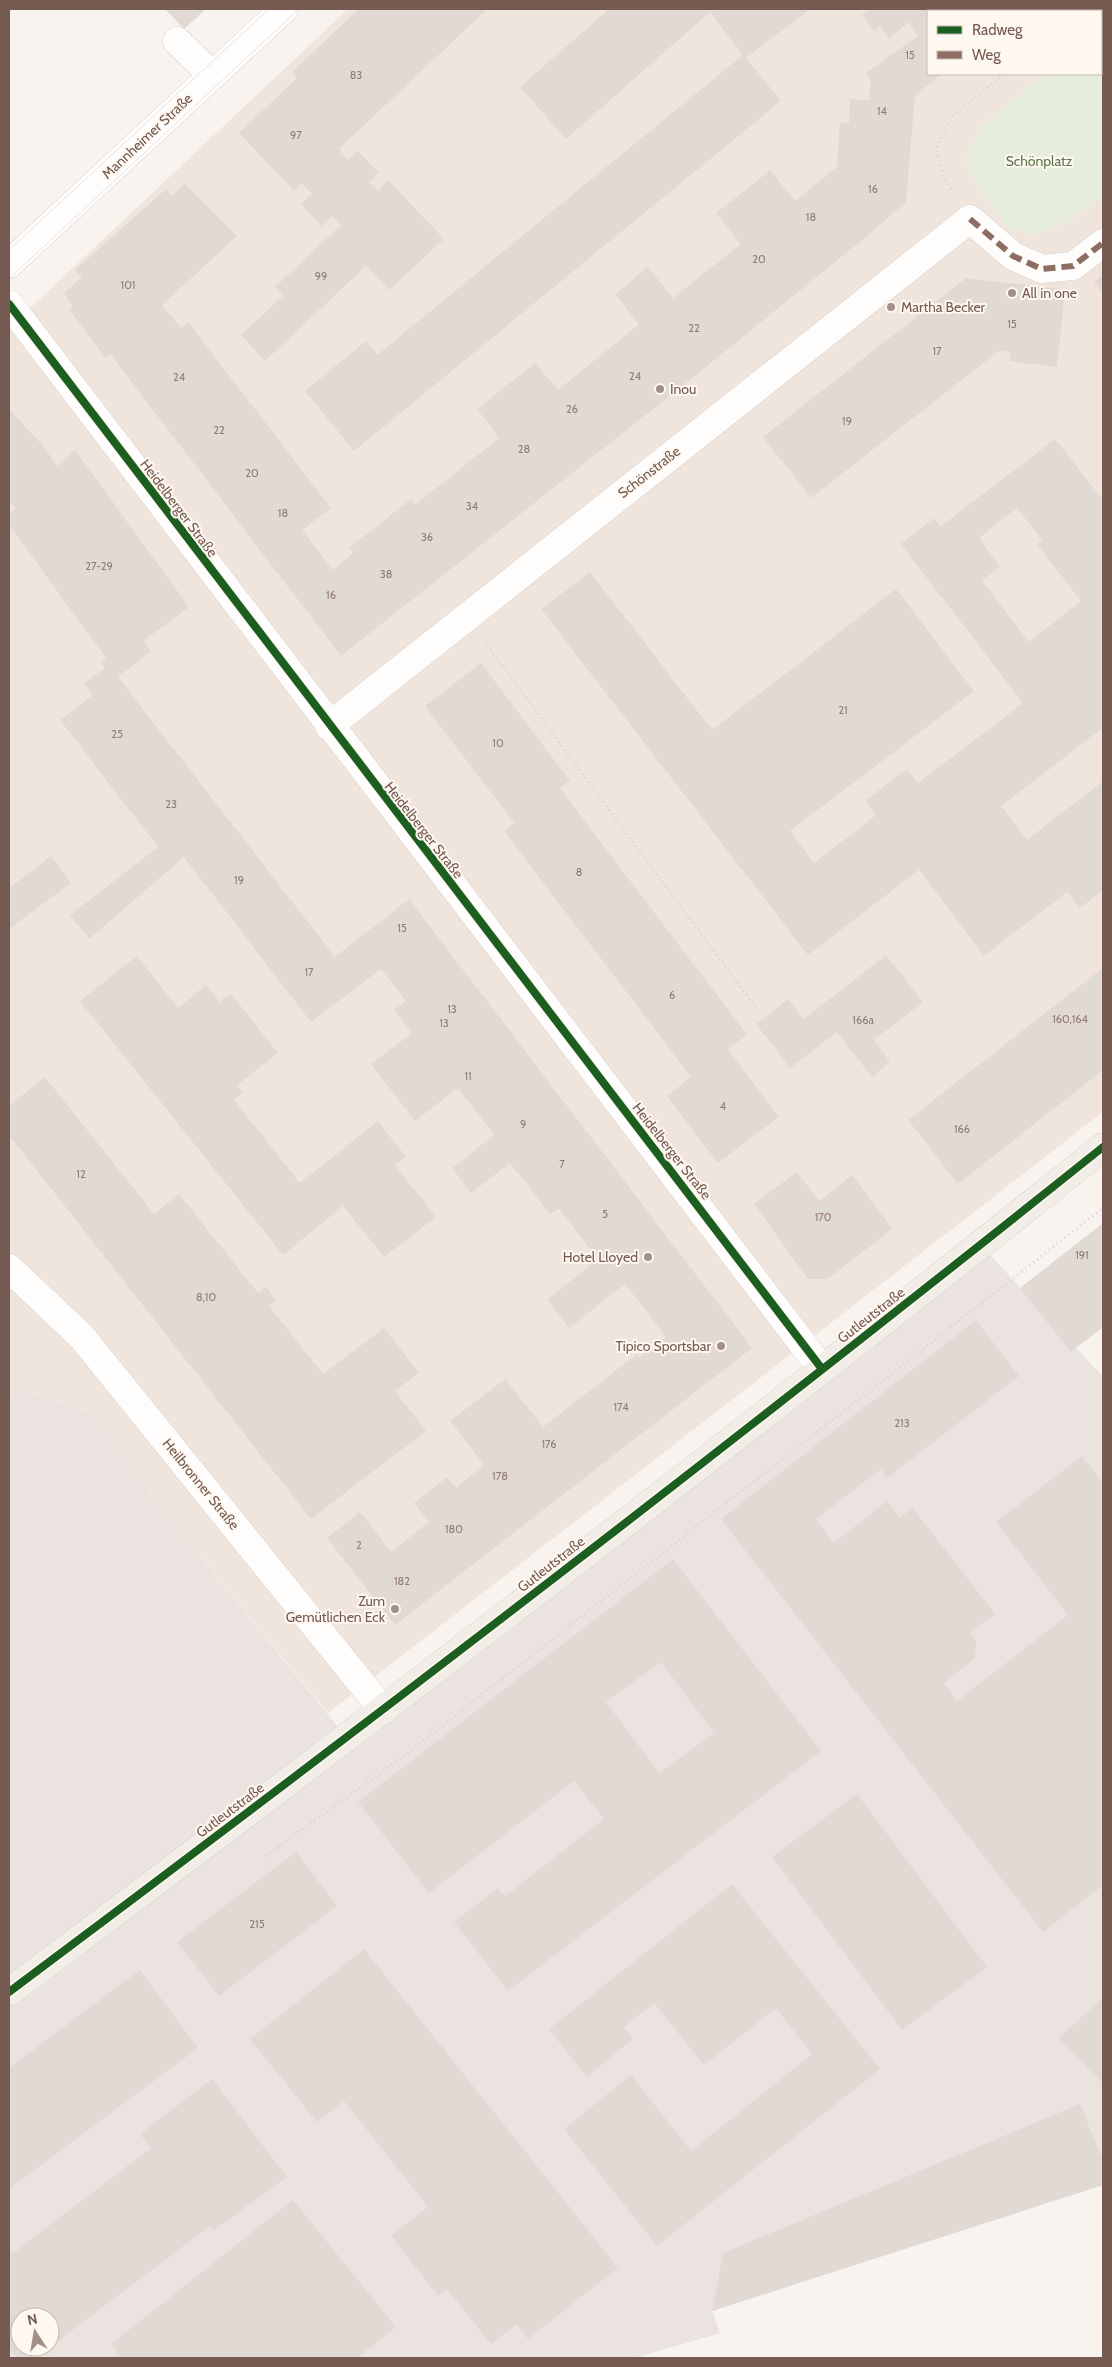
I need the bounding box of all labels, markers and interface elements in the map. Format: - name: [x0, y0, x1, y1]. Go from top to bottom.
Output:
- legend: [927, 10, 1102, 75]
- text: Radweg: [972, 21, 1023, 39]
- text: Weg: [972, 46, 1001, 64]
- house number: 15: [905, 48, 915, 62]
- house number: 83: [350, 68, 362, 82]
- street label: Mannheimer Straße: [98, 89, 196, 183]
- house number: 14: [877, 104, 888, 118]
- house number: 97: [290, 128, 302, 142]
- park label: Schönplatz: [1006, 152, 1073, 170]
- house number: 16: [868, 182, 878, 196]
- house number: 18: [806, 210, 816, 224]
- house number: 20: [752, 252, 766, 266]
- house number: 99: [315, 269, 327, 283]
- house number: 101: [121, 278, 135, 292]
- place label: All in one: [1022, 284, 1077, 302]
- marker: All in one: [1006, 287, 1018, 299]
- place label: Martha Becker: [901, 298, 986, 316]
- marker: Martha Becker: [885, 301, 897, 313]
- house number: 15: [1007, 317, 1017, 331]
- house number: 22: [688, 321, 700, 335]
- house number: 17: [932, 344, 942, 358]
- house number: 24: [629, 369, 642, 383]
- house number: 24: [173, 370, 186, 384]
- place label: Inou: [670, 380, 696, 398]
- marker: Inou: [654, 383, 666, 395]
- house number: 26: [566, 402, 578, 416]
- house number: 19: [842, 414, 852, 428]
- house number: 22: [213, 423, 225, 437]
- house number: 28: [518, 442, 530, 456]
- street label: Schönstraße: [614, 442, 684, 502]
- street label: Heidelberger Straße: [136, 455, 222, 561]
- house number: 20: [245, 466, 259, 480]
- house number: 34: [466, 499, 479, 513]
- house number: 18: [278, 506, 288, 520]
- house number: 36: [421, 530, 433, 544]
- house number: 27-29: [85, 559, 113, 573]
- house number: 38: [380, 567, 392, 581]
- house number: 16: [326, 588, 336, 602]
- house number: 21: [838, 703, 848, 717]
- house number: 25: [111, 727, 123, 741]
- house number: 10: [492, 736, 504, 750]
- street label: Heidelberger Straße: [381, 778, 467, 882]
- house number: 23: [165, 797, 177, 811]
- house number: 8: [576, 865, 582, 879]
- house number: 19: [234, 873, 244, 887]
- house number: 15: [397, 921, 407, 935]
- house number: 17: [304, 965, 314, 979]
- house number: 6: [669, 988, 675, 1002]
- house number: 13: [447, 1002, 457, 1016]
- house number: 160,164: [1052, 1012, 1089, 1026]
- house number: 166a: [852, 1013, 874, 1027]
- house number: 13: [439, 1016, 449, 1030]
- house number: 11: [464, 1069, 472, 1083]
- street label: Heidelberger Straße: [629, 1099, 715, 1203]
- house number: 4: [720, 1099, 727, 1113]
- house number: 9: [520, 1117, 526, 1131]
- house number: 166: [954, 1122, 970, 1136]
- house number: 7: [559, 1157, 565, 1171]
- house number: 12: [76, 1167, 86, 1181]
- house number: 5: [602, 1207, 608, 1221]
- house number: 170: [815, 1210, 832, 1224]
- place label: Hotel Lloyed: [563, 1248, 638, 1266]
- house number: 191: [1075, 1248, 1089, 1262]
- marker: Hotel Lloyed: [642, 1251, 654, 1263]
- street label: Gutleutstraße: [834, 1283, 908, 1347]
- house number: 8,10: [196, 1290, 216, 1304]
- place label: Tipico Sportsbar: [615, 1337, 712, 1355]
- marker: Tipico Sportsbar: [715, 1340, 727, 1352]
- house number: 174: [613, 1400, 629, 1414]
- house number: 213: [894, 1416, 910, 1430]
- street label: Heilbronner Straße: [159, 1435, 243, 1533]
- house number: 176: [541, 1437, 557, 1451]
- house number: 178: [492, 1469, 508, 1483]
- house number: 180: [445, 1522, 463, 1536]
- street label: Gutleutstraße: [514, 1532, 588, 1596]
- house number: 2: [356, 1538, 362, 1552]
- house number: 182: [394, 1574, 410, 1588]
- place label: Zum Gemütlichen Eck: [286, 1592, 386, 1626]
- marker: Zum Gemütlichen Eck: [389, 1603, 401, 1615]
- street label: Gutleutstraße: [192, 1779, 268, 1841]
- house number: 215: [249, 1917, 265, 1931]
- north arrow: [10, 2307, 60, 2357]
- text: N: [26, 2309, 39, 2329]

